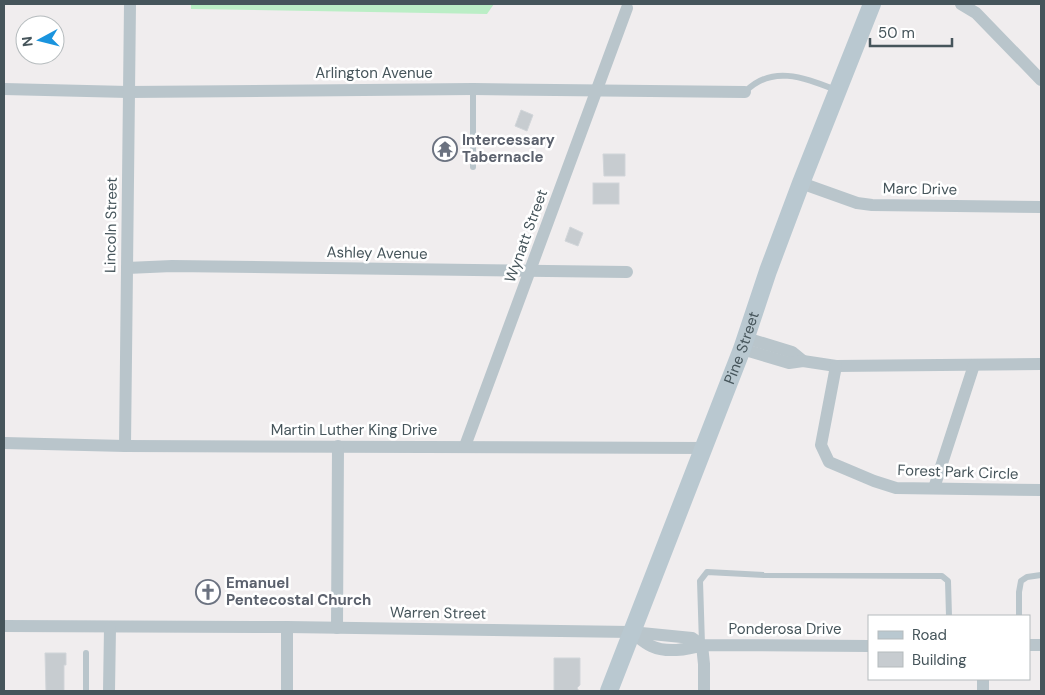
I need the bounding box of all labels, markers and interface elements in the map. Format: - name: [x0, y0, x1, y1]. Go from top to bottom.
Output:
- north arrow: [15, 15, 65, 65]
- scale bar: [870, 15, 952, 47]
- text: 50 m: [878, 23, 915, 43]
- text: N: [18, 35, 37, 48]
- street label: Arlington Avenue: [315, 63, 433, 83]
- place label: Intercessary Tabernacle: [462, 130, 555, 167]
- temple icon: Intercessary Tabernacle: [432, 136, 458, 162]
- street label: Lincoln Street: [100, 177, 122, 273]
- street label: Marc Drive: [883, 178, 957, 200]
- street label: Wynatt Street: [500, 187, 552, 285]
- street label: Ashley Avenue: [326, 242, 428, 264]
- street label: Pine Street: [719, 309, 764, 387]
- street label: Martin Luther King Drive: [271, 420, 437, 440]
- street label: Forest Park Circle: [897, 460, 1019, 484]
- place label: Emanuel Pentecostal Church: [226, 573, 371, 610]
- church icon: Emanuel Pentecostal Church: [195, 579, 221, 605]
- street label: Warren Street: [390, 602, 486, 624]
- legend: [868, 615, 1030, 680]
- street label: Ponderosa Drive: [728, 619, 842, 639]
- text: Road: [912, 625, 947, 645]
- text: Building: [912, 650, 967, 670]

